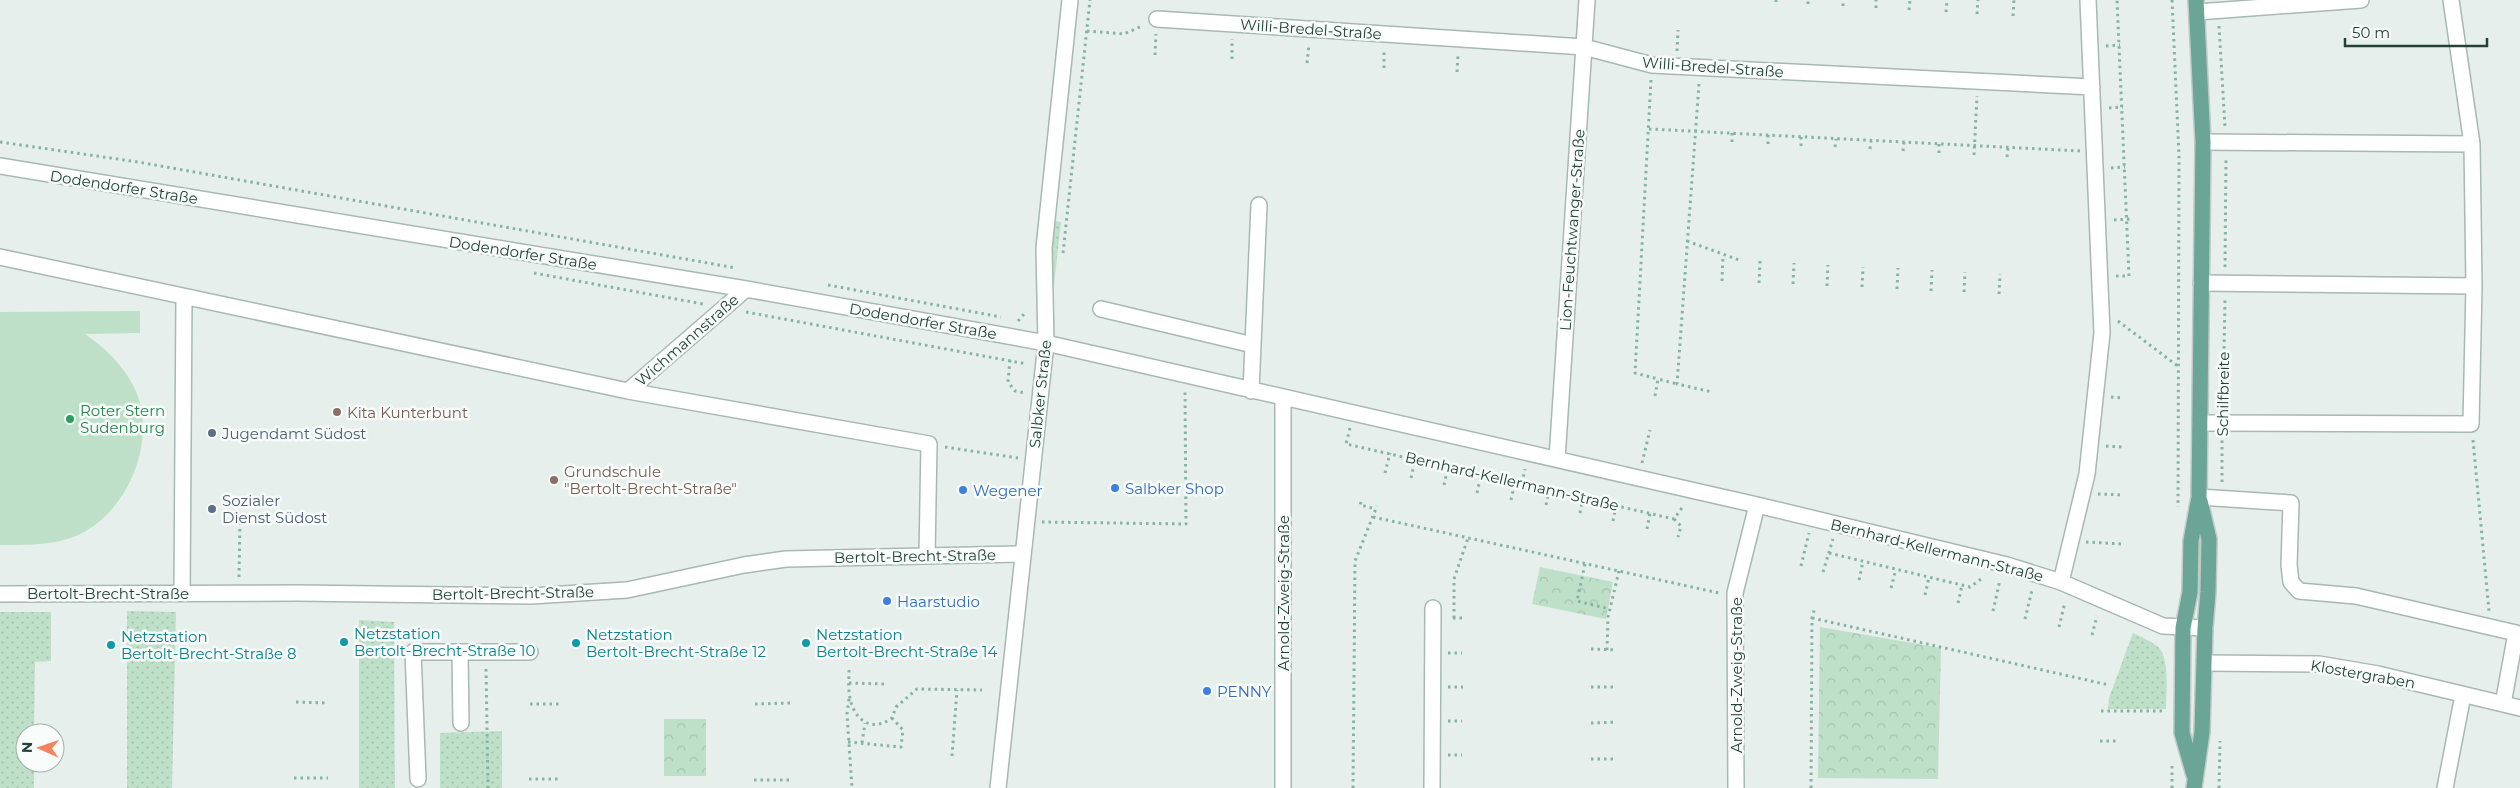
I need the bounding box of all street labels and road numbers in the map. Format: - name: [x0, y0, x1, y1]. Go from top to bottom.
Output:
- street label: Willi-Bredel-Straße: [1240, 15, 1382, 43]
- street label: Willi-Bredel-Straße: [1642, 53, 1784, 81]
- street label: Lion-Feuchtwanger-Straße: [1555, 129, 1589, 331]
- street label: Dodendorfer Straße: [49, 166, 199, 208]
- street label: Dodendorfer Straße: [448, 232, 598, 274]
- street label: Wichmannstraße: [631, 290, 743, 390]
- street label: Dodendorfer Straße: [848, 299, 998, 343]
- street label: Salbker Straße: [1025, 339, 1055, 449]
- street label: Schilfbreite: [2213, 351, 2233, 437]
- street label: Bernhard-Kellermann-Straße: [1403, 447, 1621, 515]
- street label: Bernhard-Kellermann-Straße: [1829, 514, 2045, 586]
- street label: Arnold-Zweig-Straße: [1274, 515, 1293, 671]
- street label: Bertolt-Brecht-Straße: [834, 545, 996, 567]
- street label: Bertolt-Brecht-Straße: [432, 582, 594, 604]
- street label: Bertolt-Brecht-Straße: [27, 584, 189, 603]
- street label: Arnold-Zweig-Straße: [1727, 597, 1746, 753]
- street label: Klostergraben: [2309, 655, 2417, 693]

